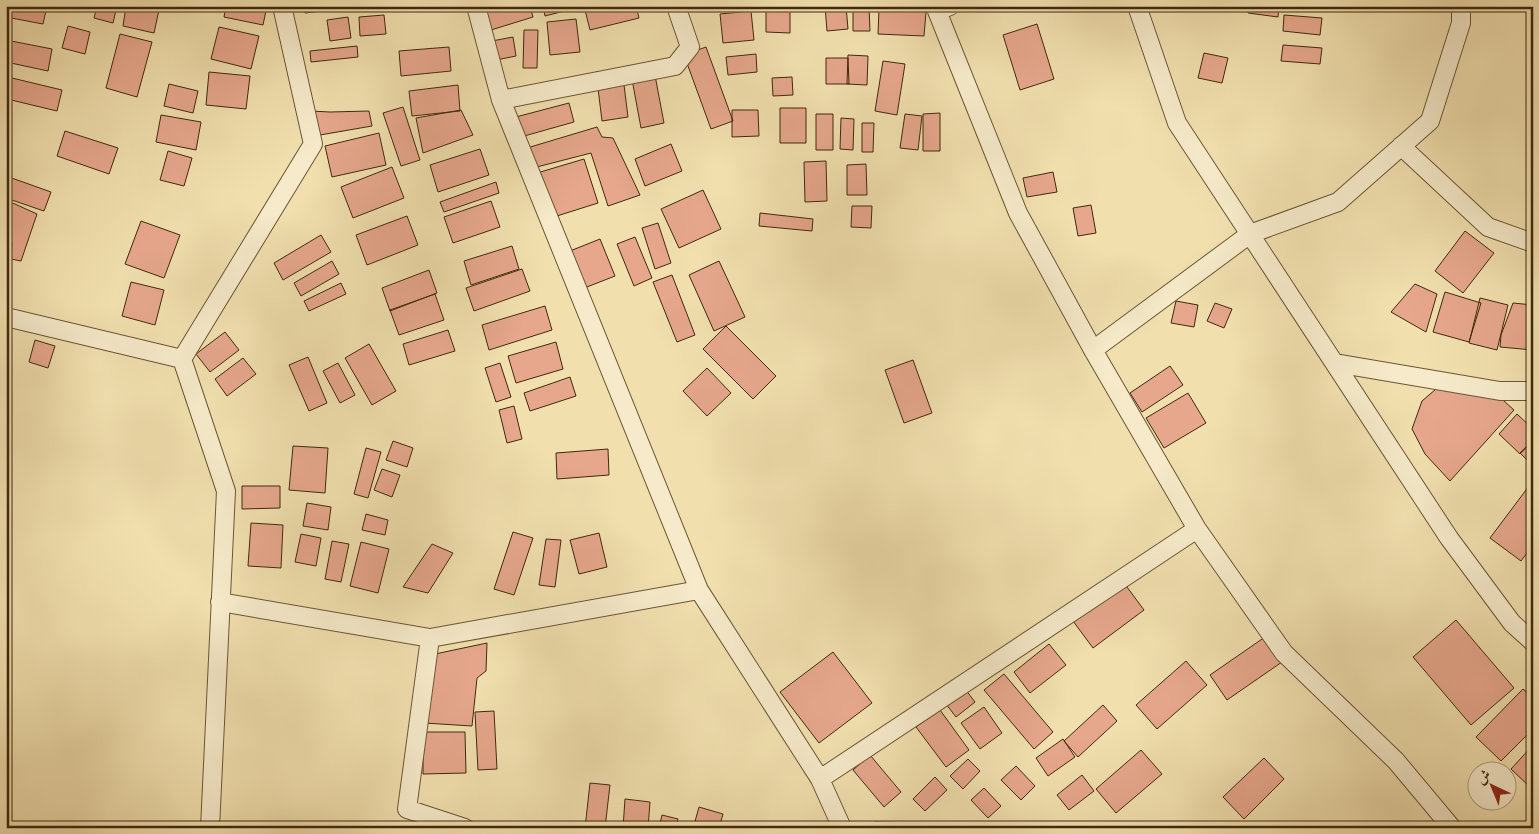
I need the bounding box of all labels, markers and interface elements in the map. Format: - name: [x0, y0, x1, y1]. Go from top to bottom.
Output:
- north arrow: [1466, 762, 1516, 812]
- text: ش: [1471, 765, 1495, 789]

